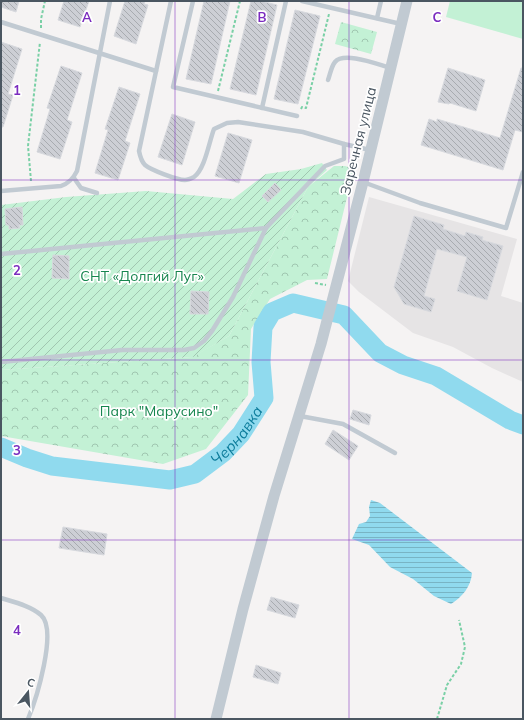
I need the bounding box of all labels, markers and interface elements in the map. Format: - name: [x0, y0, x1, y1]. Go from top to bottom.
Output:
- text: A: [82, 9, 92, 25]
- text: B: [258, 9, 267, 25]
- text: C: [433, 9, 442, 25]
- text: 1: [13, 82, 21, 98]
- street label: Заречная улица: [336, 85, 380, 197]
- text: 2: [13, 262, 21, 278]
- park label: СНТ «Долгий Луг»: [80, 267, 204, 285]
- park label: Парк "Марусино": [100, 402, 218, 420]
- water label: Чернавка: [206, 402, 266, 469]
- text: 3: [13, 442, 21, 458]
- text: 4: [13, 622, 21, 638]
- north arrow: [8, 672, 48, 712]
- text: С: [25, 675, 37, 690]

